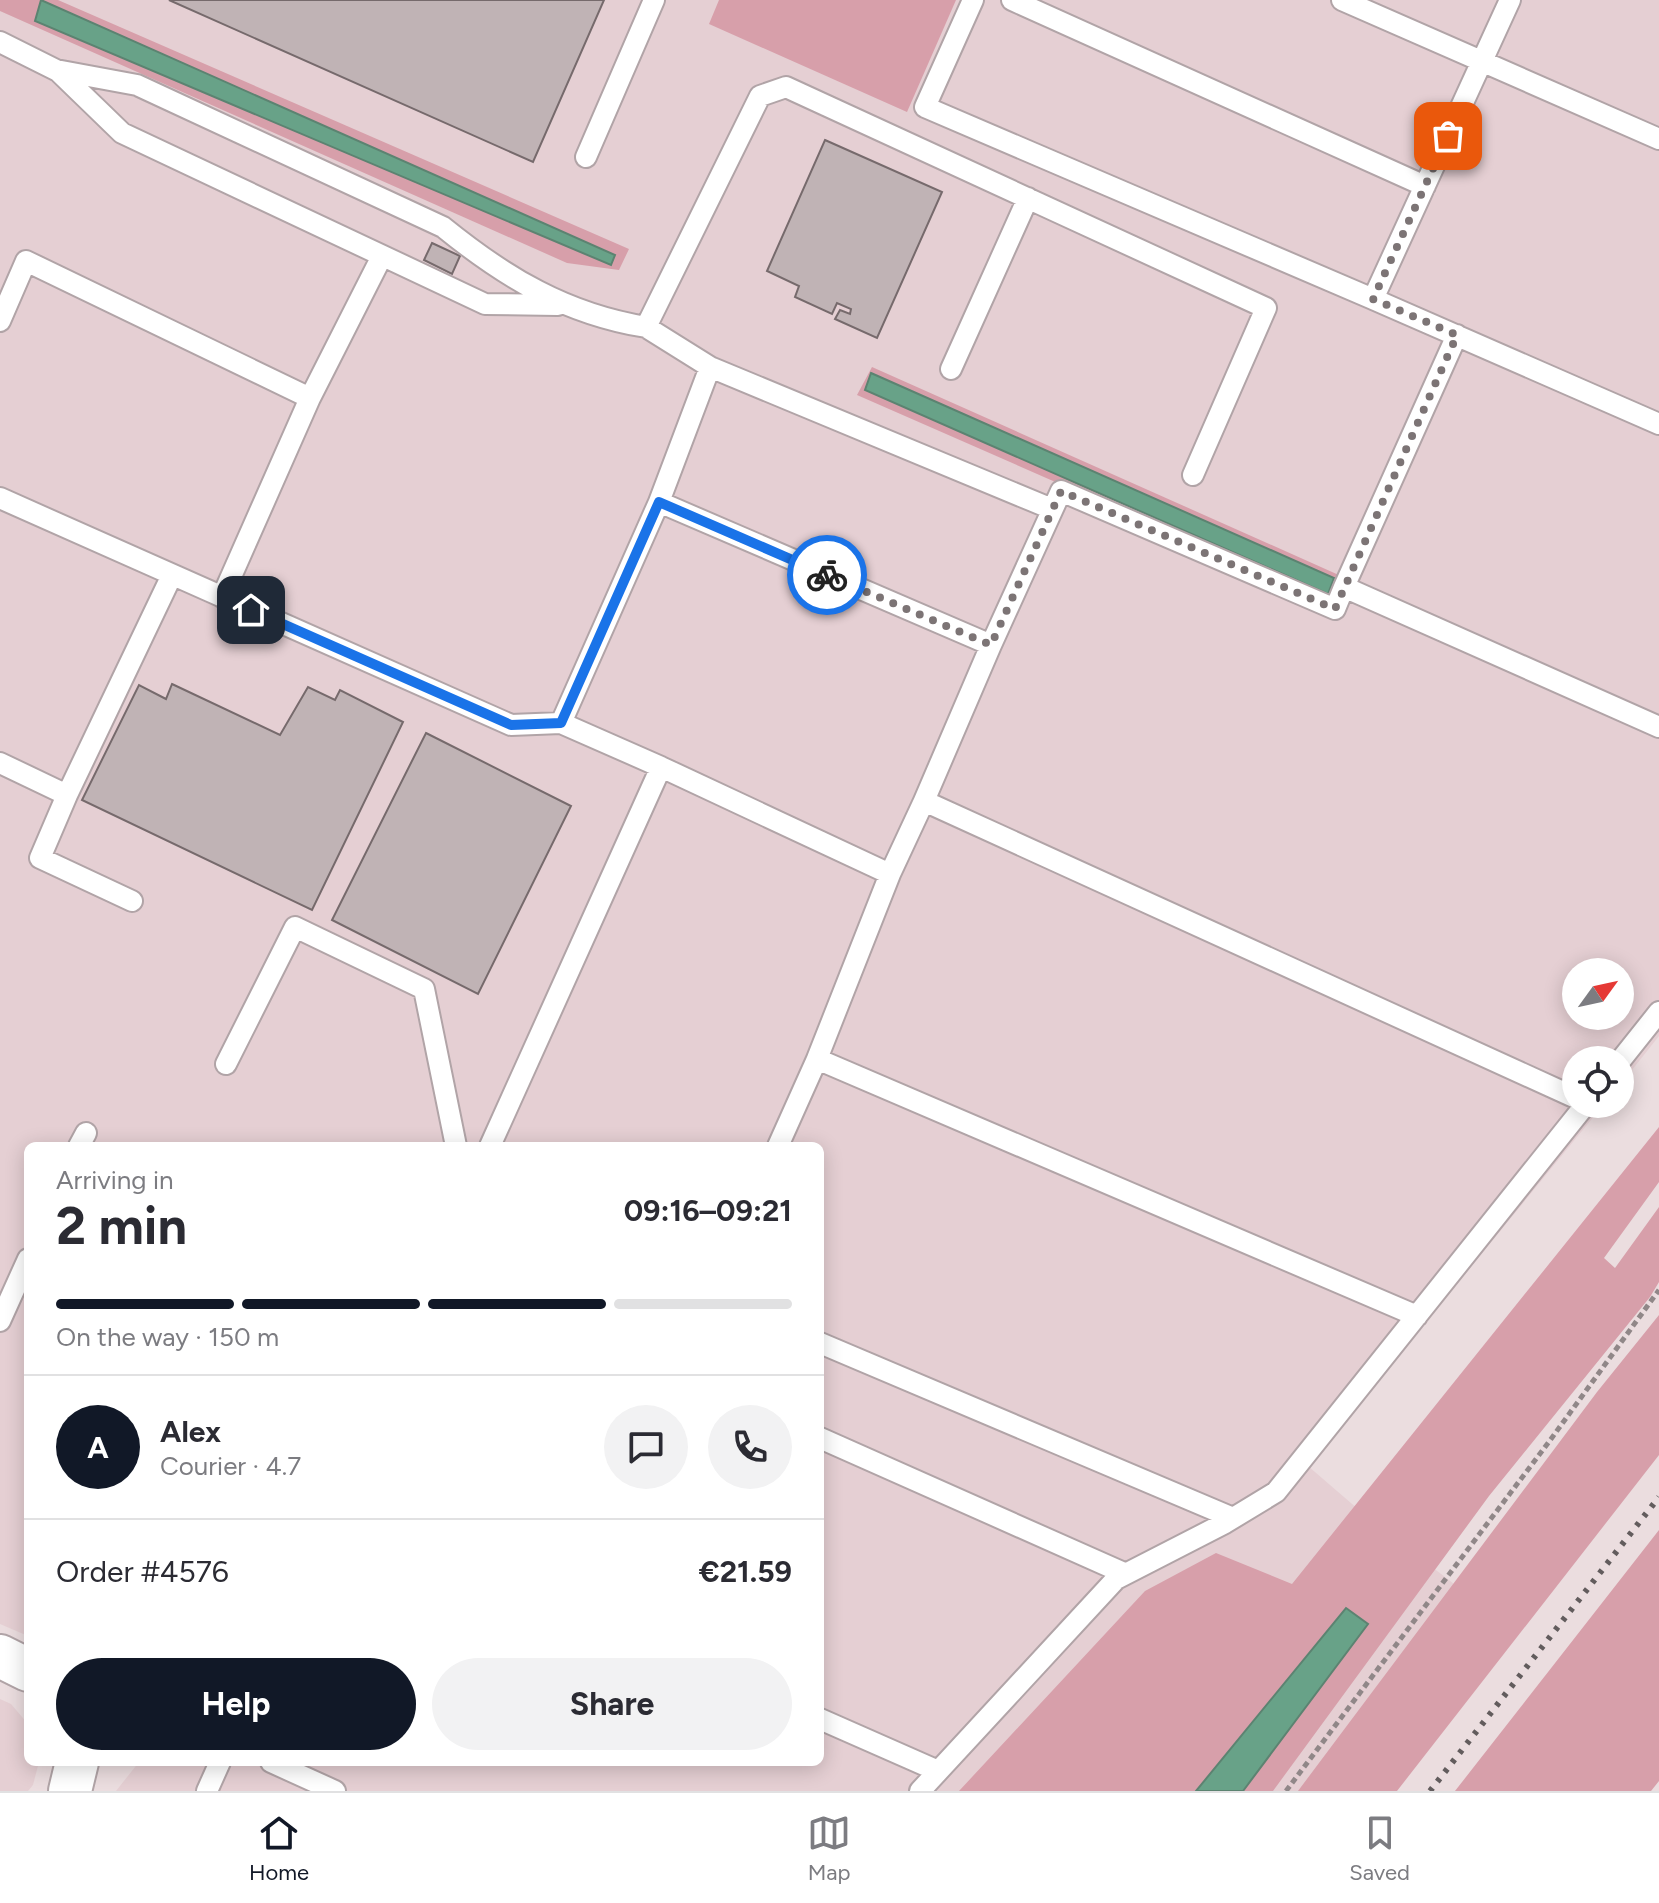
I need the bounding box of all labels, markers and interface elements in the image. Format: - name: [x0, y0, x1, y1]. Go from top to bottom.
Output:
- pin: [1414, 102, 1482, 170]
- icon: bag: [1426, 114, 1470, 158]
- courier: [787, 535, 867, 615]
- icon: bike: [805, 553, 849, 597]
- pin: [217, 576, 285, 644]
- icon: home: [229, 588, 273, 632]
- north arrow: [1562, 958, 1634, 1030]
- map controls: [1562, 958, 1634, 1118]
- button: locate: [1562, 1046, 1634, 1118]
- text: Arriving in: [56, 1164, 174, 1196]
- text: 09:16–09:21: [624, 1192, 792, 1229]
- text: 2 min: [56, 1195, 187, 1257]
- text: On the way · 150 m: [56, 1321, 279, 1353]
- button: chat: [604, 1405, 688, 1489]
- button: phone: [708, 1405, 792, 1489]
- text: Alex: [160, 1413, 221, 1450]
- text: A: [87, 1429, 109, 1466]
- text: Courier · 4.7: [160, 1450, 301, 1482]
- text: Order #4576: [56, 1553, 229, 1590]
- text: €21.59: [699, 1553, 792, 1590]
- button: Help: [56, 1658, 416, 1750]
- button: Share: [432, 1658, 792, 1750]
- tab: Home: [249, 1811, 309, 1886]
- tab: Map: [807, 1811, 851, 1886]
- tab: Saved: [1349, 1811, 1410, 1886]

